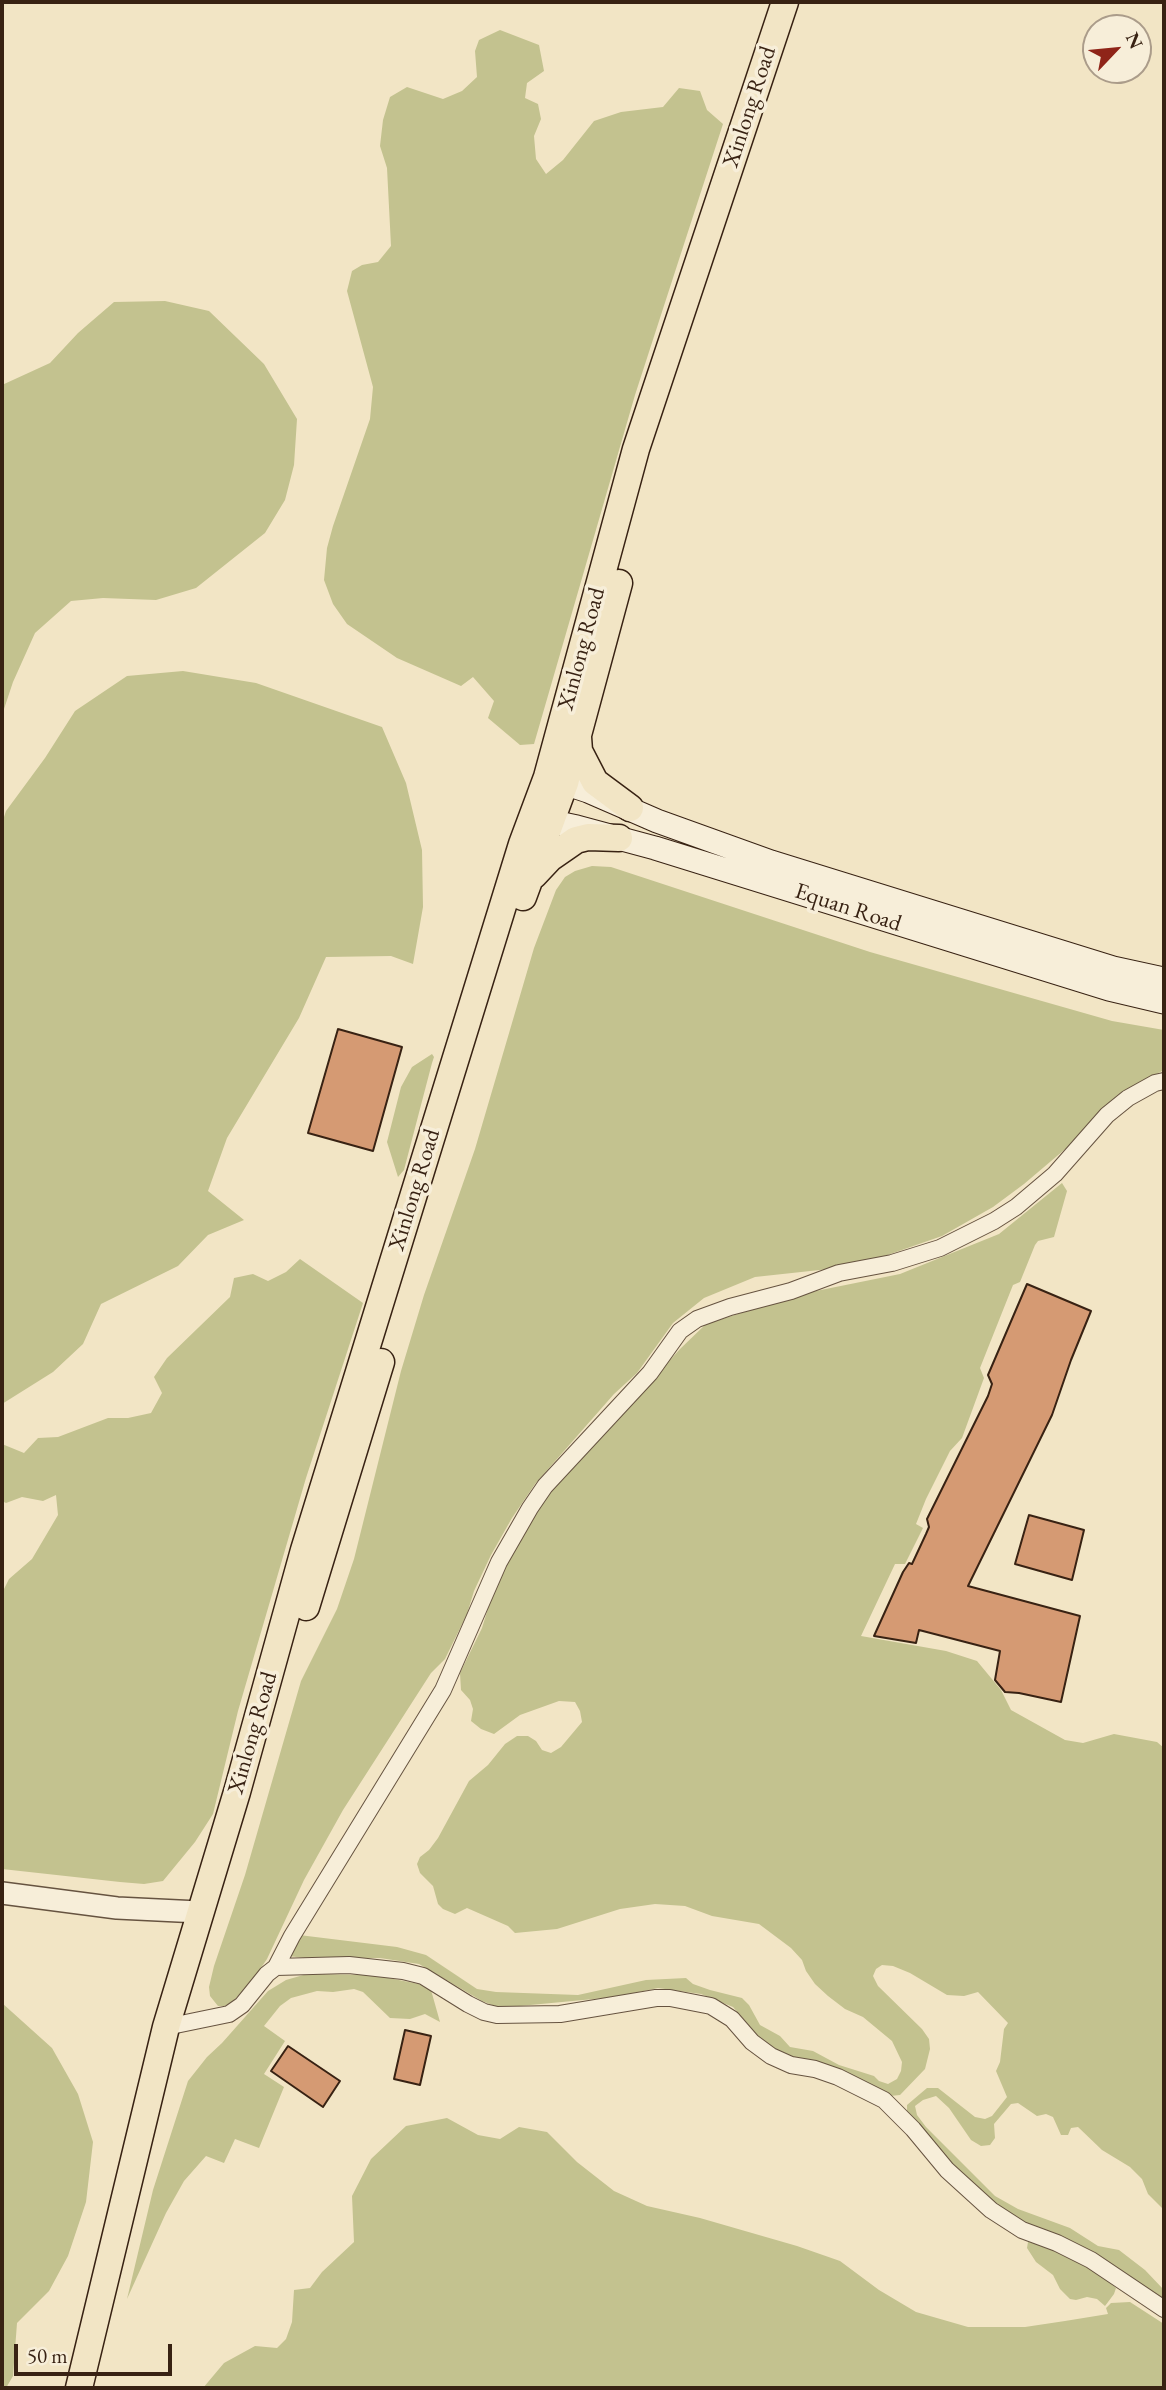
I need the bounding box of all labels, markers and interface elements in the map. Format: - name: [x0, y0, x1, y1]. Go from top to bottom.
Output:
- north arrow: [1082, 14, 1152, 84]
- text: N: [1120, 28, 1149, 53]
- street label: Xinlong Road: [717, 43, 783, 171]
- street label: Xinlong Road: [552, 585, 612, 713]
- street label: Equan Road: [791, 878, 905, 938]
- street label: Xinlong Road: [383, 1126, 447, 1254]
- street label: Xinlong Road: [222, 1669, 284, 1797]
- scale bar: [18, 2330, 175, 2374]
- text: 50 m: [27, 2342, 68, 2369]

